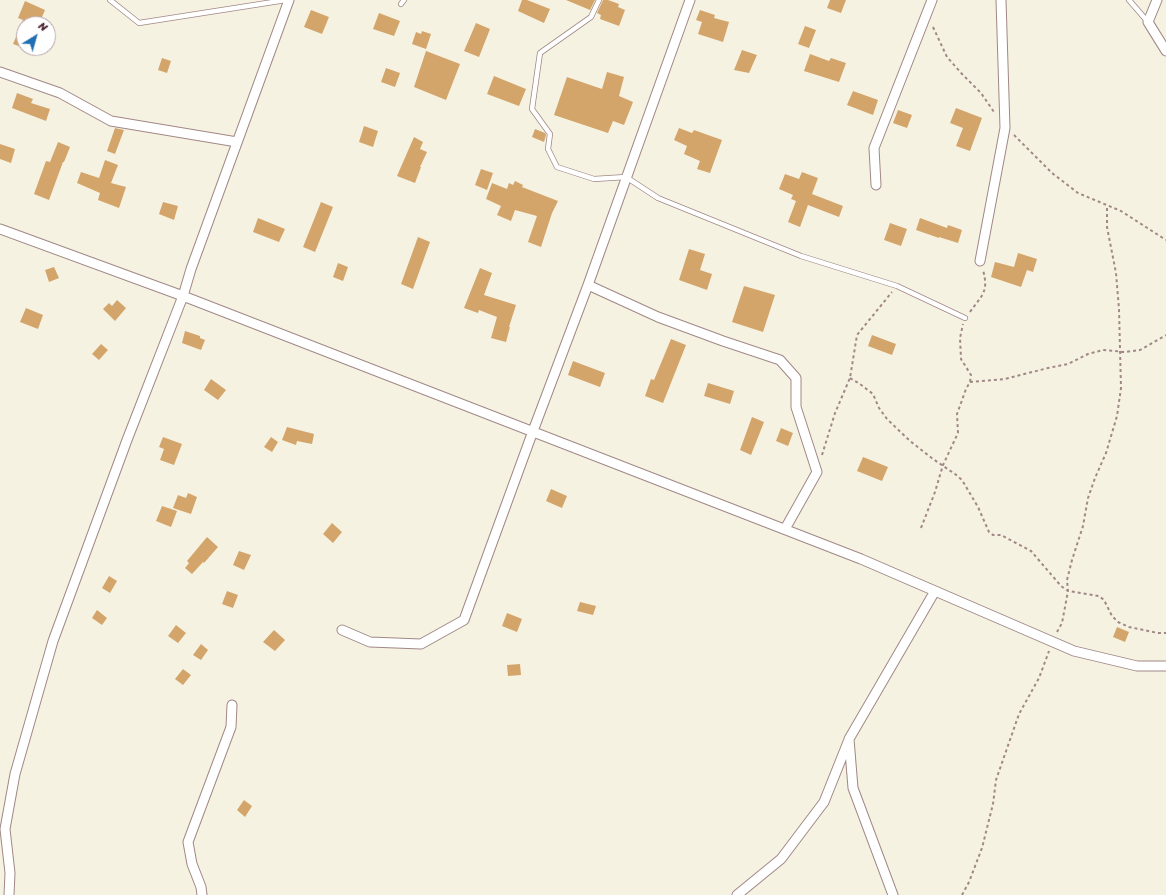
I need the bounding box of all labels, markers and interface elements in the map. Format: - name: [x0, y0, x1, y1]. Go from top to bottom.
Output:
- north arrow: [16, 16, 56, 56]
- text: N: [34, 17, 52, 37]

